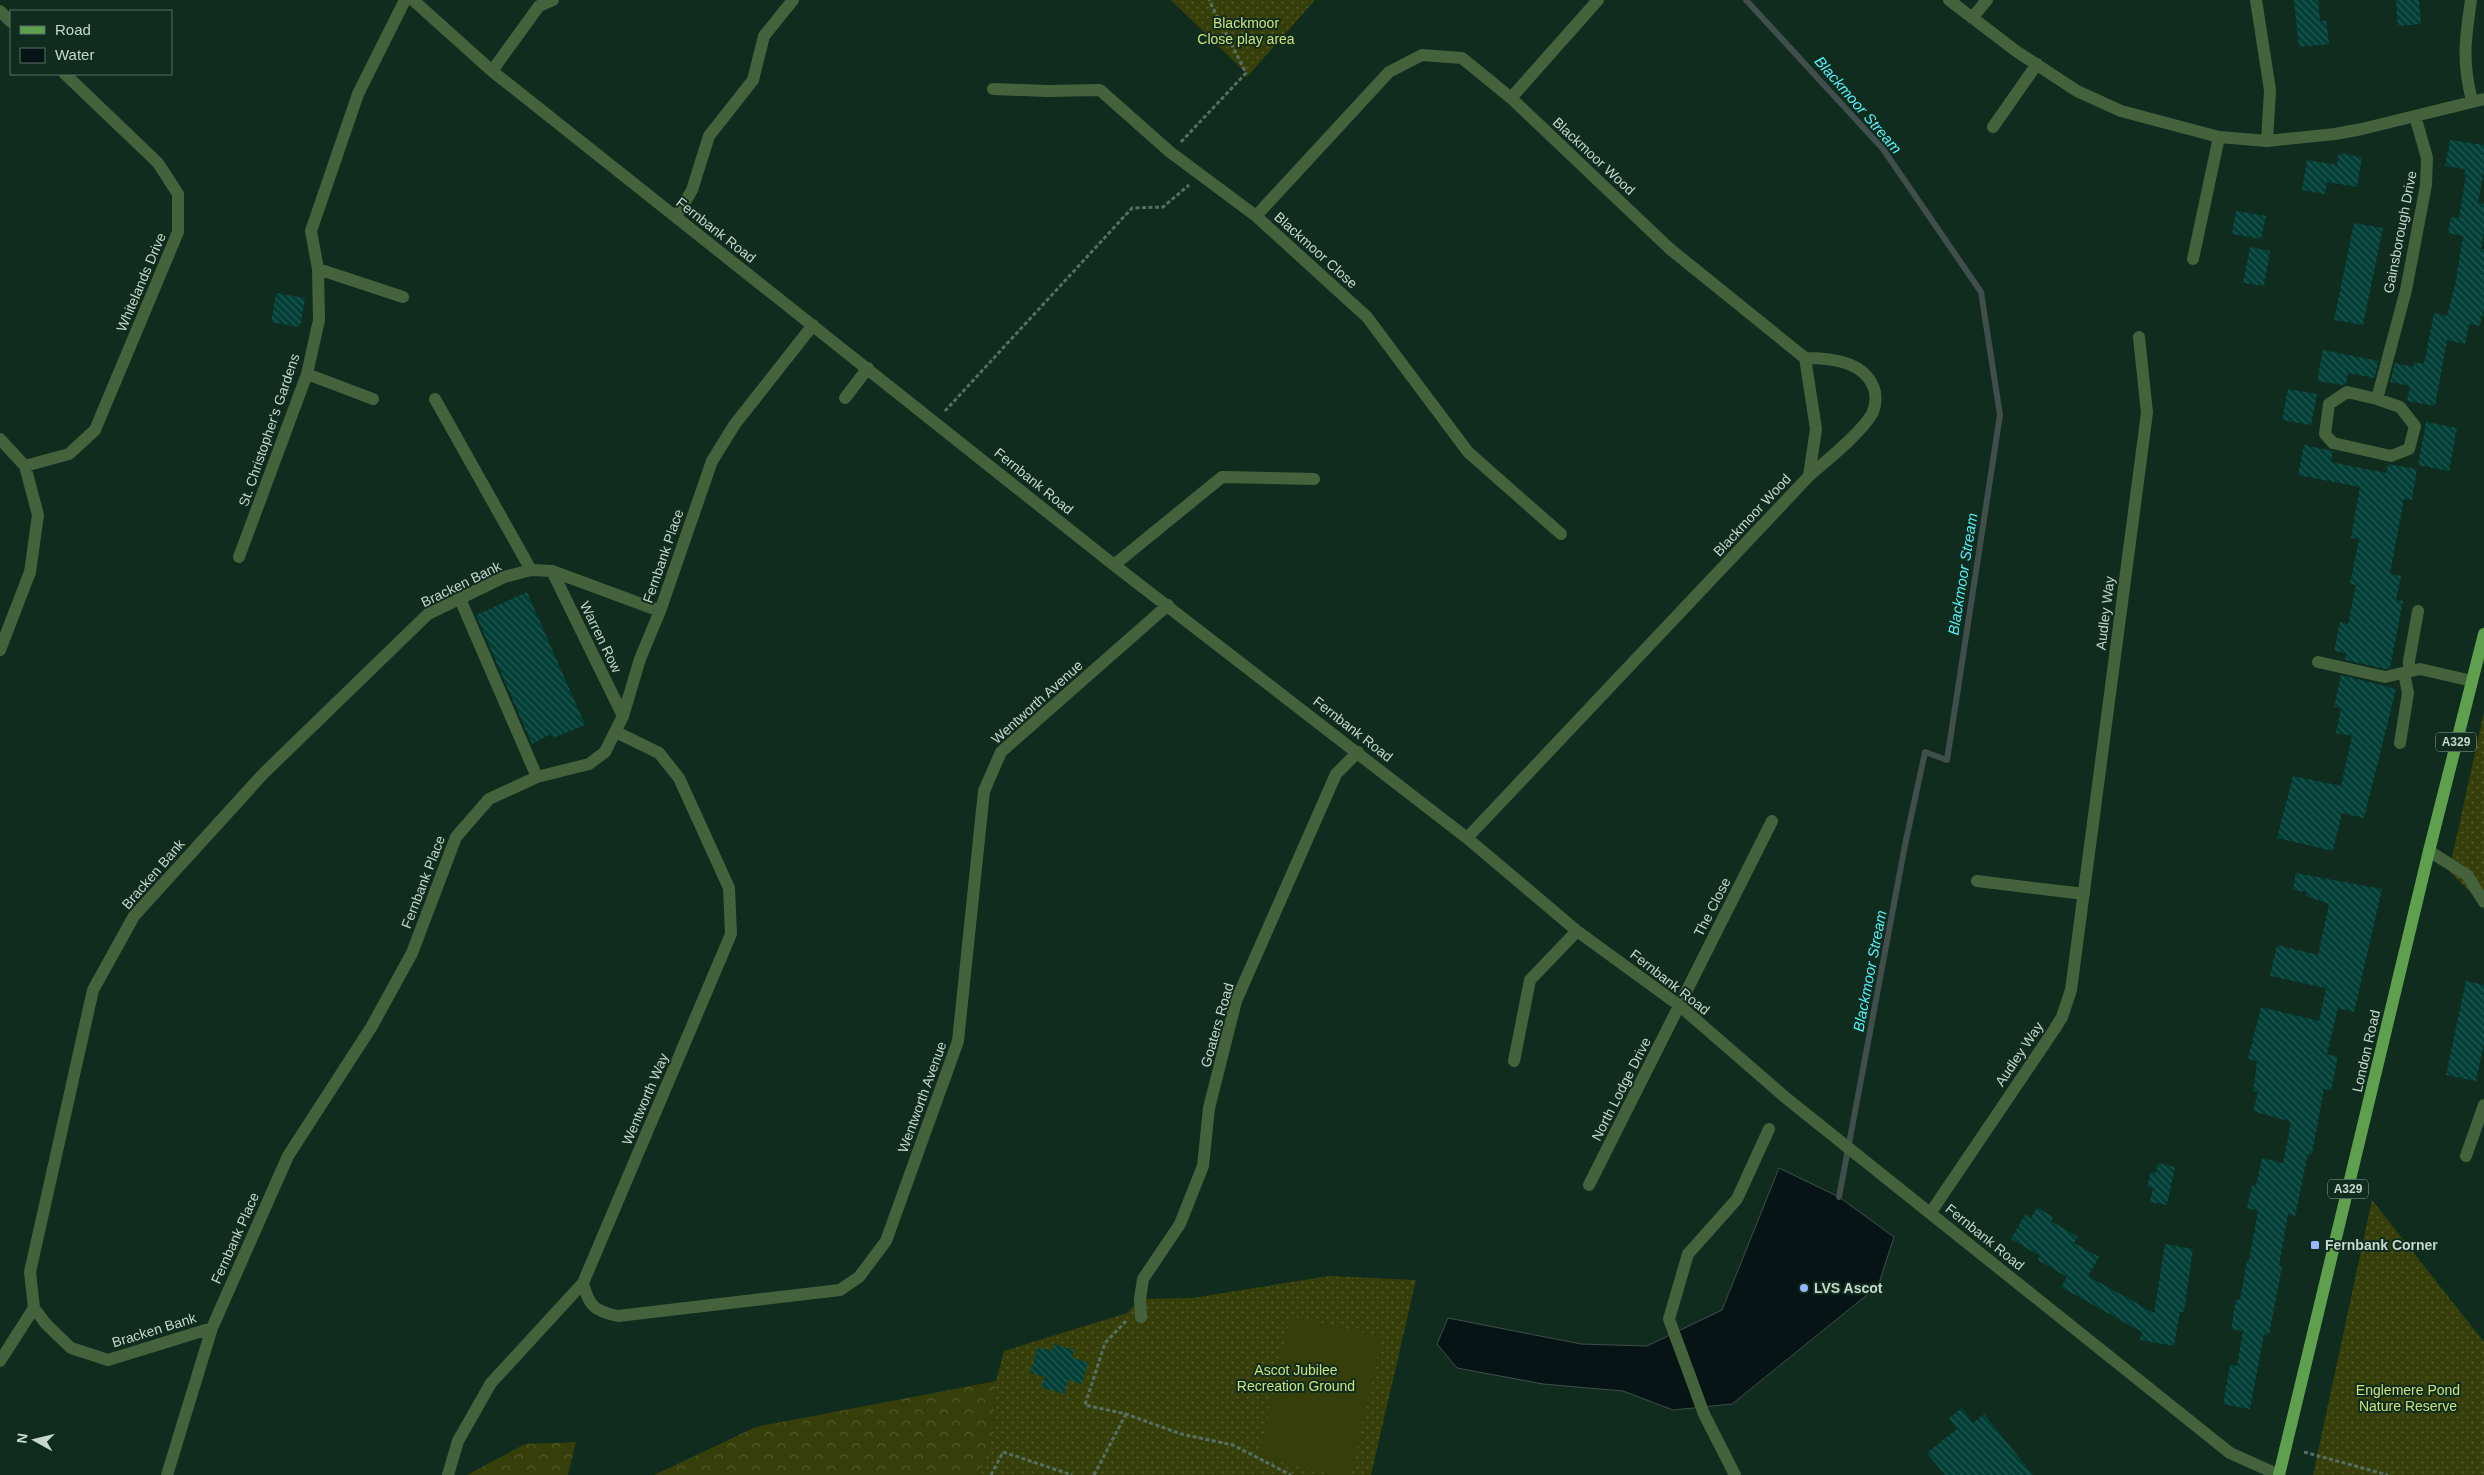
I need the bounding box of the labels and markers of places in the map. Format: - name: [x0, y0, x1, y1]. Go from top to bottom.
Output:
- place label: Fernbank Corner: [2325, 1237, 2438, 1253]
- marker: Fernbank Corner: [2309, 1239, 2321, 1251]
- place label: LVS Ascot: [1814, 1280, 1883, 1296]
- marker: LVS Ascot: [1798, 1282, 1810, 1294]

